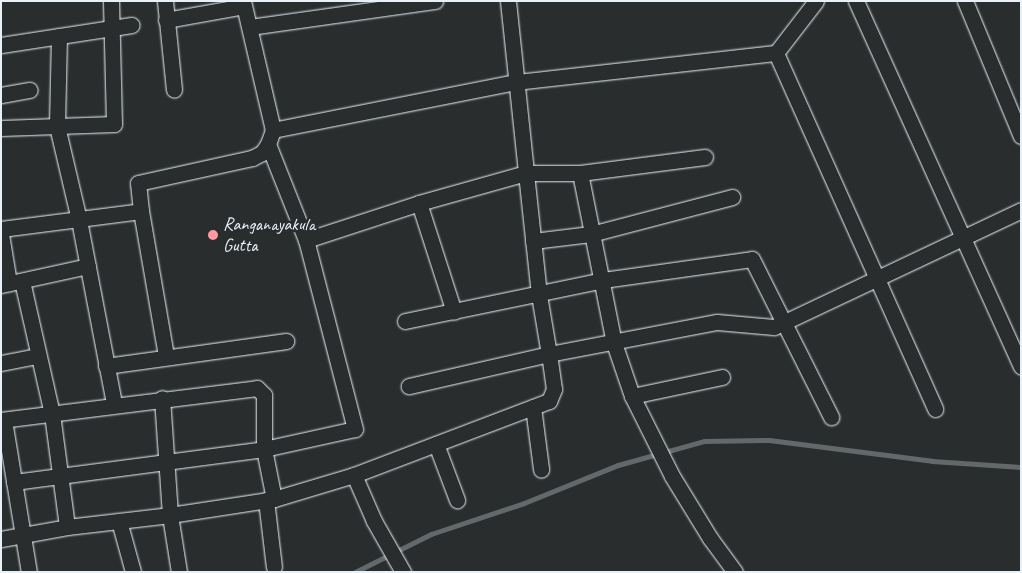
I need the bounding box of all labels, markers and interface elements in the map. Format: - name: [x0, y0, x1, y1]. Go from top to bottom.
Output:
- place label: Ranganayakula Gutta: [223, 214, 315, 256]
- marker: Ranganayakula Gutta: [207, 229, 219, 241]

